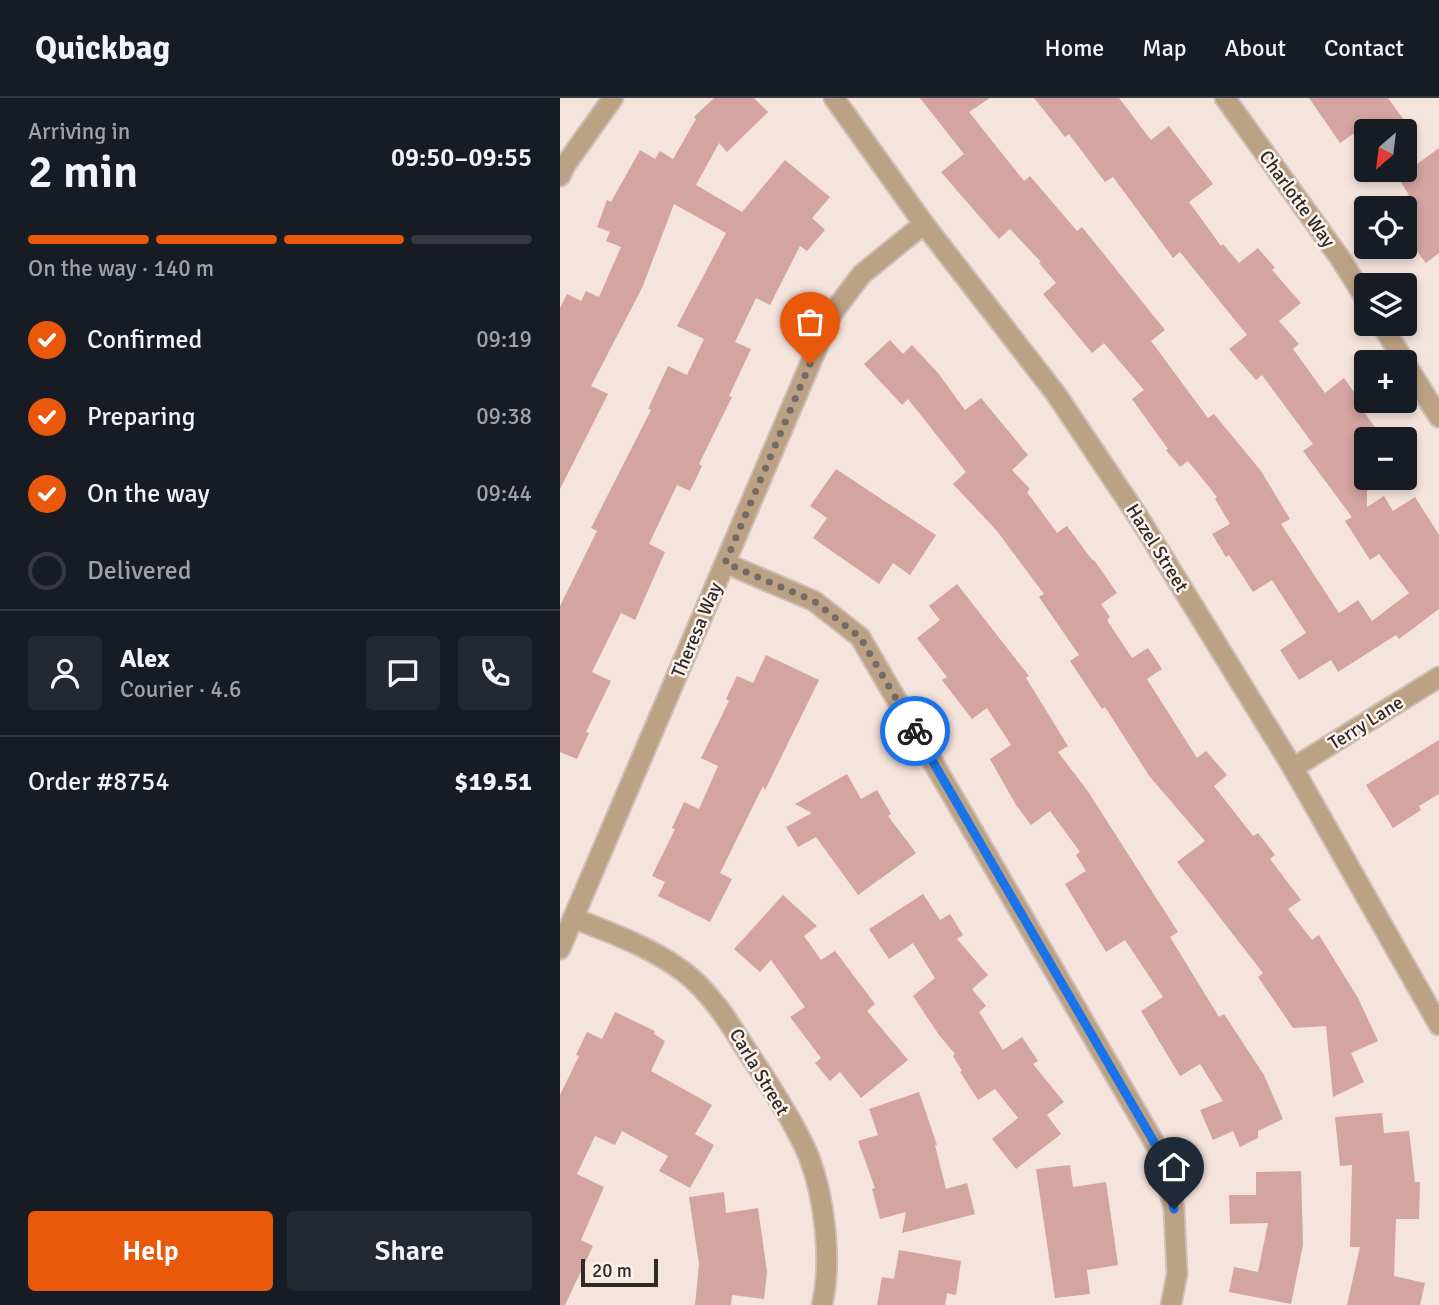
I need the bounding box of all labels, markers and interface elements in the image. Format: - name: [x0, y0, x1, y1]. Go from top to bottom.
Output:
- text: Quickbag: [35, 28, 170, 69]
- text: Home: [1044, 33, 1104, 63]
- text: Map: [1142, 33, 1187, 63]
- text: About: [1225, 33, 1286, 63]
- text: Contact: [1324, 33, 1404, 63]
- text: Arriving in: [28, 117, 130, 146]
- north arrow: [1354, 119, 1418, 182]
- map controls: [1354, 119, 1417, 490]
- text: 09:50–09:55: [391, 142, 532, 174]
- text: 2 min: [28, 144, 138, 200]
- street label: Charlotte Way: [1254, 146, 1340, 252]
- button: locate: [1354, 196, 1417, 259]
- text: On the way · 140 m: [28, 254, 214, 283]
- button: layers: [1354, 273, 1417, 336]
- pin: [780, 292, 840, 364]
- icon: bag: [791, 303, 829, 341]
- icon: check: [28, 321, 66, 359]
- text: Confirmed: [87, 324, 202, 356]
- text: 09:19: [476, 325, 532, 354]
- button: +: [1354, 350, 1417, 413]
- icon: check: [28, 398, 66, 436]
- text: Preparing: [87, 401, 195, 433]
- text: 09:38: [476, 402, 532, 431]
- button: −: [1354, 427, 1417, 490]
- icon: check: [28, 475, 66, 513]
- text: On the way: [87, 478, 210, 510]
- text: 09:44: [476, 479, 532, 508]
- street label: Hazel Street: [1120, 499, 1194, 597]
- text: Delivered: [87, 555, 192, 587]
- street label: Theresa Way: [666, 579, 728, 681]
- button: person: [28, 636, 102, 710]
- button: chat: [366, 636, 440, 710]
- button: phone: [458, 636, 532, 710]
- text: Alex: [120, 643, 170, 675]
- text: Courier · 4.6: [120, 675, 241, 704]
- street label: Terry Lane: [1324, 691, 1408, 755]
- courier: [880, 696, 950, 766]
- icon: bike: [896, 712, 934, 750]
- text: Order #8754: [28, 766, 169, 798]
- text: $19.51: [454, 766, 532, 798]
- street label: Carla Street: [724, 1024, 794, 1120]
- pin: [1144, 1137, 1204, 1209]
- icon: home: [1155, 1148, 1193, 1186]
- button: Help: [28, 1211, 273, 1291]
- button: Share: [287, 1211, 532, 1291]
- scale bar: [581, 1256, 658, 1288]
- text: 20 m: [592, 1259, 632, 1283]

